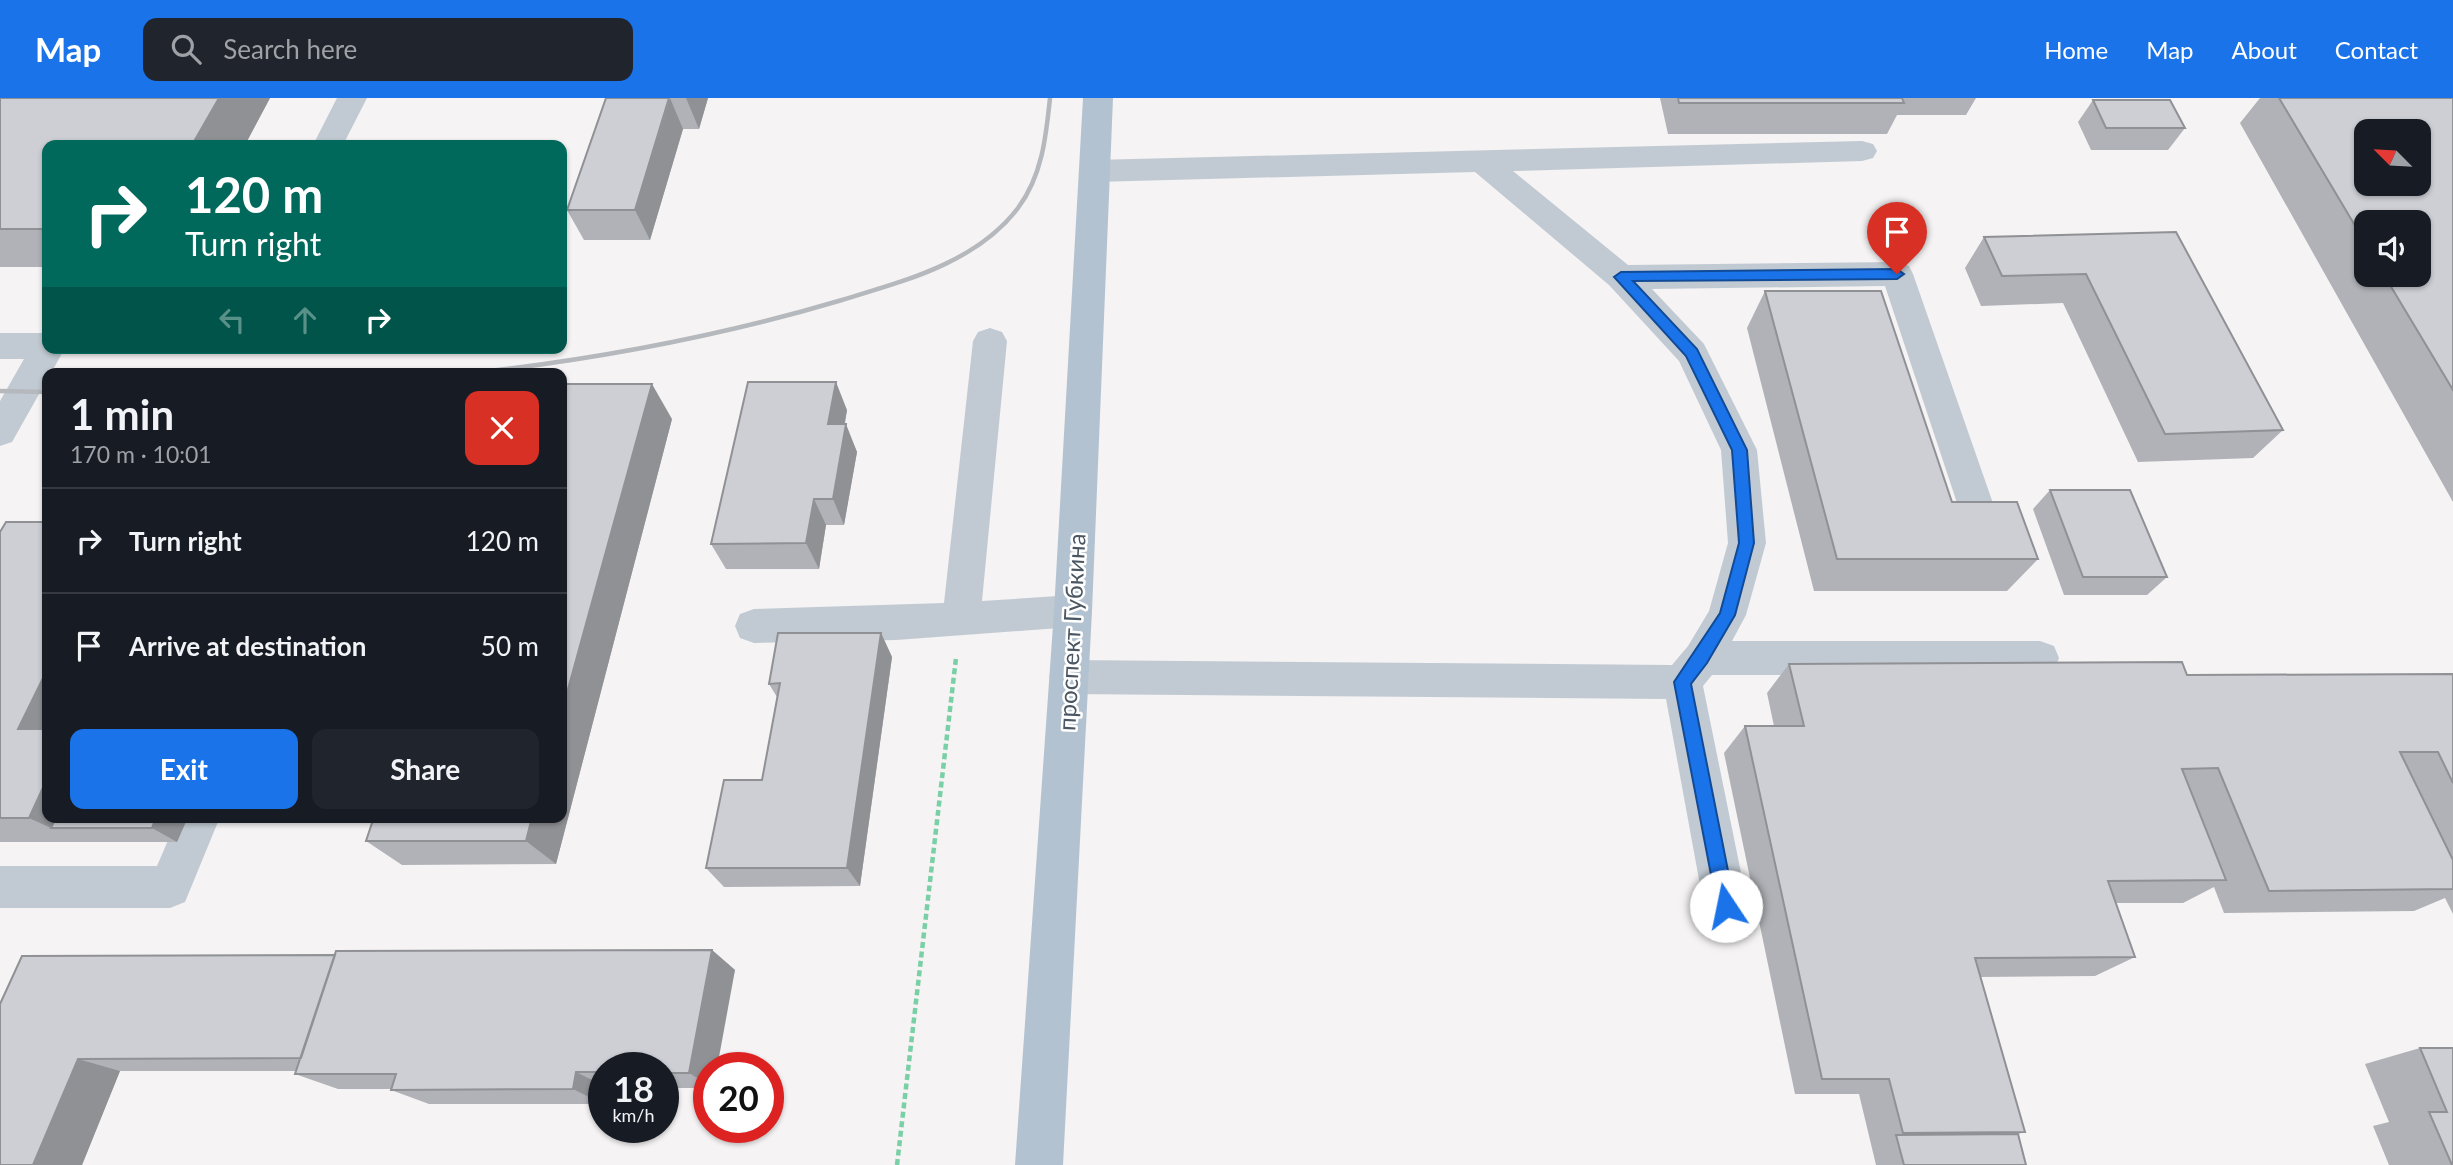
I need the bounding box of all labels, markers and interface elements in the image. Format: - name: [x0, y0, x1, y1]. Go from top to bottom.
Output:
- search box: [143, 18, 633, 81]
- text: Map: [35, 29, 101, 69]
- icon: search: [167, 30, 205, 68]
- text: Search here: [223, 33, 357, 65]
- text: Home: [2044, 35, 2108, 64]
- text: Map: [2146, 35, 2194, 64]
- text: About: [2232, 35, 2297, 64]
- text: Contact: [2335, 35, 2418, 64]
- north arrow: [2354, 119, 2431, 196]
- map controls: [2354, 119, 2431, 287]
- text: 120 m: [185, 165, 323, 223]
- icon: right: [70, 168, 161, 259]
- pin: [1867, 202, 1927, 274]
- button: sound: [2354, 210, 2431, 287]
- icon: arrive: [1878, 213, 1916, 251]
- text: Turn right: [185, 224, 321, 263]
- icon: left: [213, 301, 251, 339]
- icon: ahead: [286, 301, 324, 339]
- icon: right: [359, 301, 397, 339]
- text: 1 min: [70, 389, 174, 439]
- button: close: [465, 391, 539, 465]
- text: 170 m · 10:01: [70, 440, 212, 468]
- icon: right: [70, 522, 108, 560]
- text: Turn right: [129, 525, 242, 557]
- text: 120 m: [466, 525, 539, 557]
- street label: проспект Губкина: [1051, 533, 1091, 731]
- icon: arrive: [70, 627, 108, 665]
- text: Arrive at destination: [129, 630, 366, 662]
- text: 50 m: [481, 630, 539, 662]
- button: Exit: [70, 729, 298, 809]
- button: Share: [312, 729, 539, 809]
- position arrow: [1689, 869, 1763, 943]
- speed limit sign: 20: [693, 1052, 784, 1143]
- text: 18: [613, 1067, 654, 1109]
- text: km/h: [612, 1104, 655, 1126]

